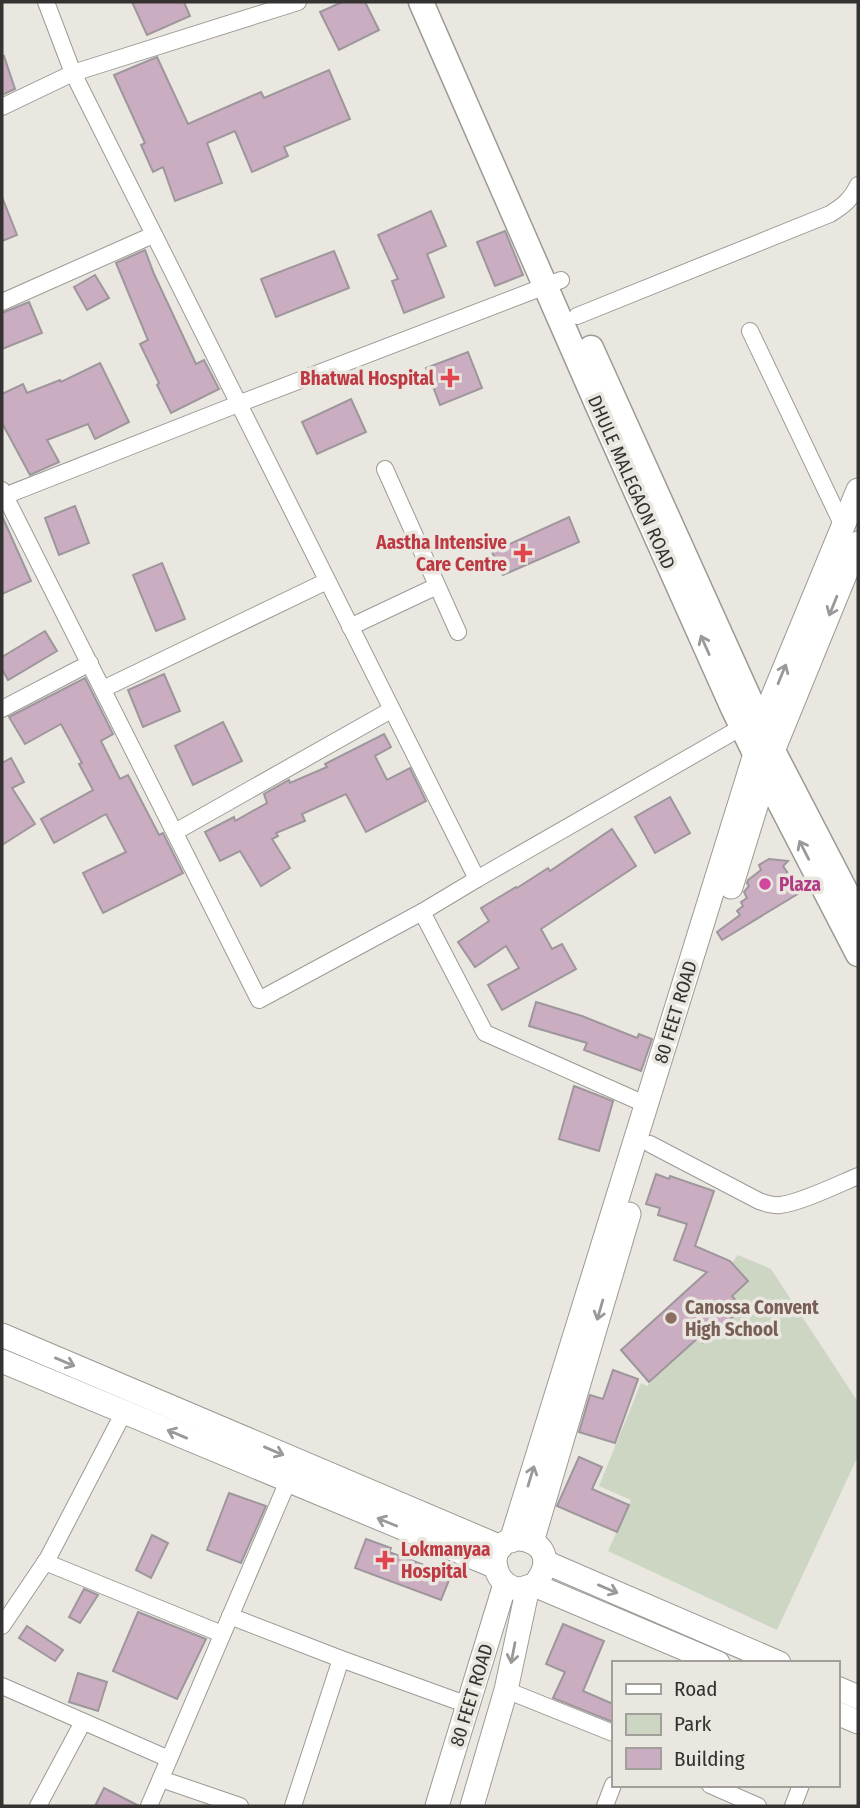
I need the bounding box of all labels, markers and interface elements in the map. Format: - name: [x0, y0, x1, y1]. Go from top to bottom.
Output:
- place label: Bhatwal Hospital: [300, 367, 435, 390]
- marker: Bhatwal Hospital: [440, 368, 460, 388]
- street label: DHULE MALEGAON ROAD: [583, 392, 680, 573]
- place label: Aastha Intensive Care Centre: [375, 531, 507, 576]
- marker: Aastha Intensive Care Centre: [513, 543, 533, 563]
- one-way arrow: [825, 595, 838, 616]
- one-way arrow: [698, 635, 711, 657]
- one-way arrow: [776, 664, 789, 686]
- one-way arrow: [797, 840, 811, 861]
- place label: Plaza: [779, 873, 821, 896]
- marker: Plaza: [757, 876, 773, 892]
- street label: 80 FEET ROAD: [649, 958, 702, 1066]
- place label: Canossa Convent High School: [685, 1296, 819, 1341]
- one-way arrow: [593, 1299, 606, 1321]
- marker: Canossa Convent High School: [663, 1310, 679, 1326]
- one-way arrow: [53, 1356, 75, 1369]
- one-way arrow: [167, 1427, 189, 1440]
- one-way arrow: [263, 1445, 284, 1458]
- one-way arrow: [526, 1465, 538, 1487]
- one-way arrow: [377, 1515, 399, 1528]
- place label: Lokmanyaa Hospital: [401, 1538, 491, 1583]
- marker: Lokmanyaa Hospital: [375, 1550, 395, 1570]
- one-way arrow: [597, 1583, 618, 1596]
- street label: 80 FEET ROAD: [445, 1641, 498, 1749]
- one-way arrow: [506, 1641, 520, 1664]
- legend: [612, 1661, 839, 1787]
- text: Road: [674, 1676, 718, 1702]
- text: Park: [674, 1711, 712, 1737]
- text: Building: [674, 1746, 745, 1772]

